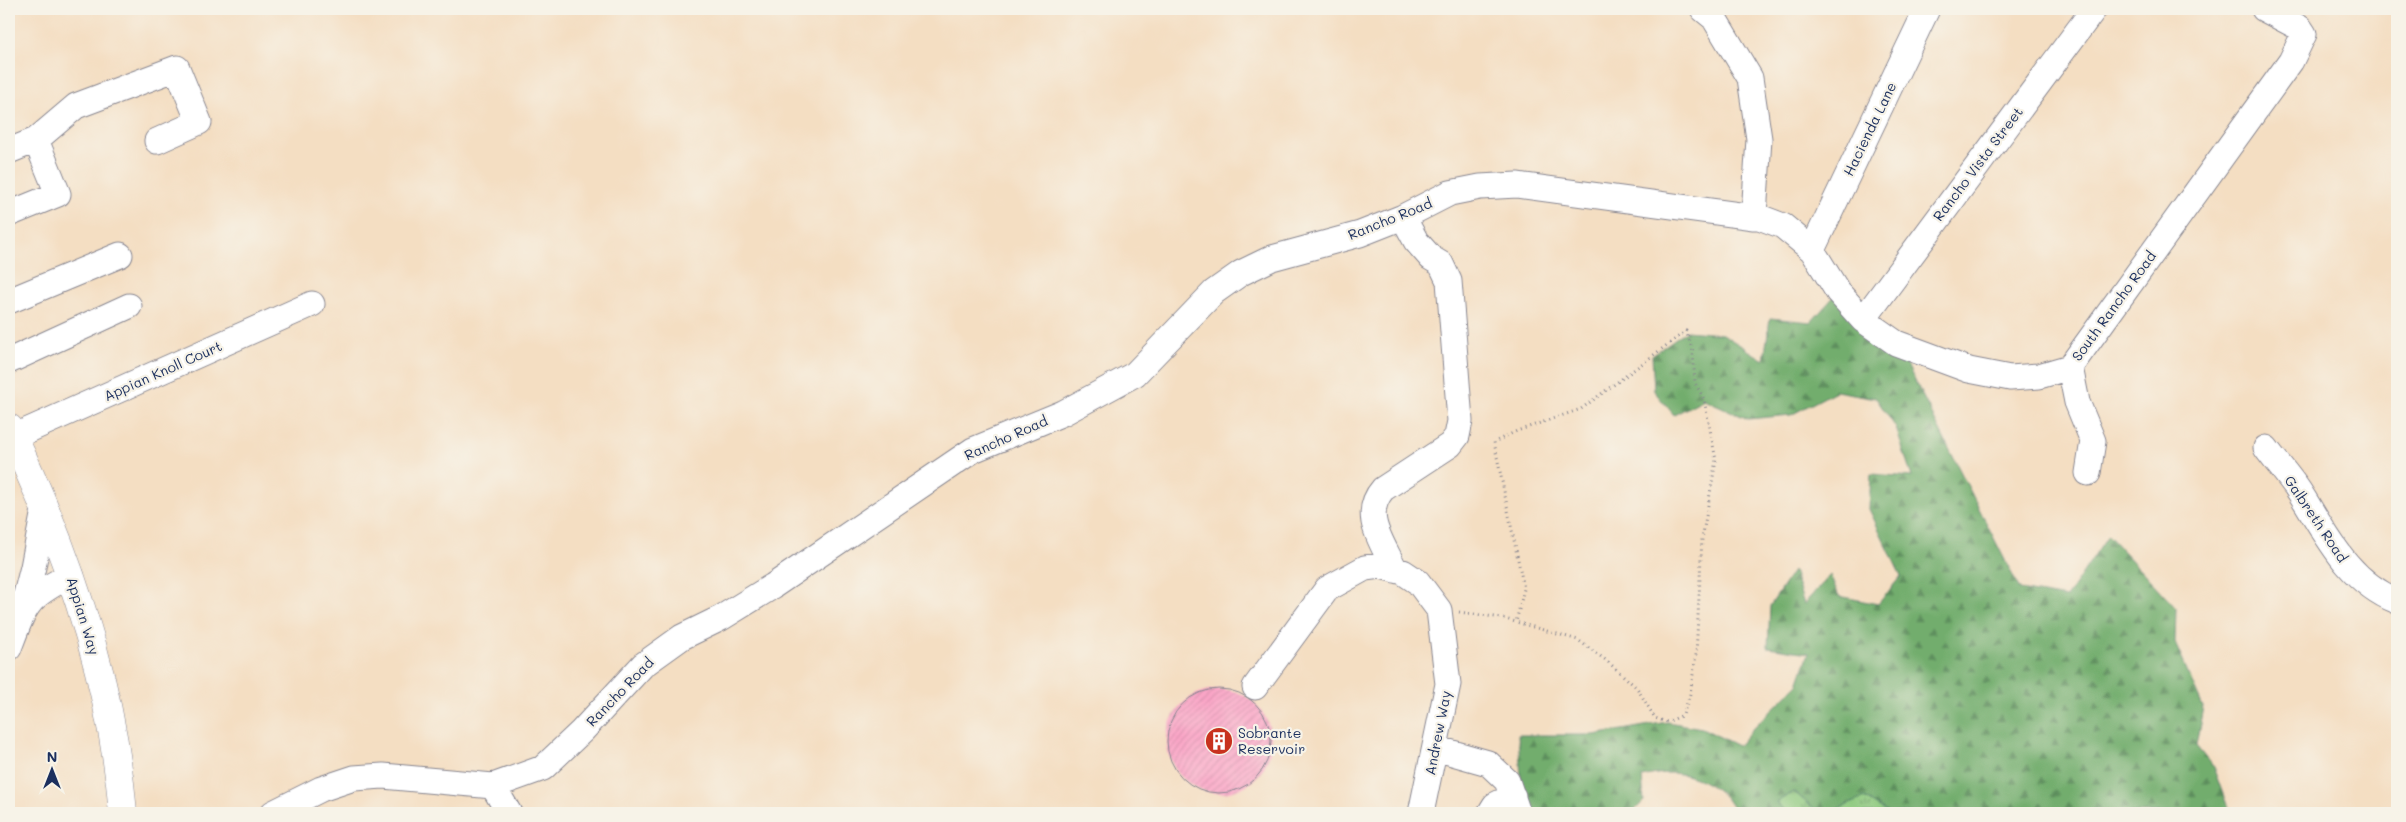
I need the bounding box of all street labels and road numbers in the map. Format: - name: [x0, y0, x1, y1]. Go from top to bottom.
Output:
- street label: Hacienda Lane: [1839, 79, 1900, 179]
- street label: Rancho Vista Street: [1928, 103, 2027, 225]
- street label: Rancho Road: [1345, 193, 1435, 244]
- street label: South Rancho Road: [2067, 247, 2160, 365]
- street label: Appian Knoll Court: [101, 336, 225, 405]
- street label: Rancho Road: [961, 411, 1051, 464]
- street label: Galbreth Road: [2280, 472, 2352, 566]
- street label: Appian Way: [63, 575, 104, 657]
- street label: Rancho Road: [582, 653, 658, 730]
- street label: Andrew Way: [1420, 689, 1455, 777]

